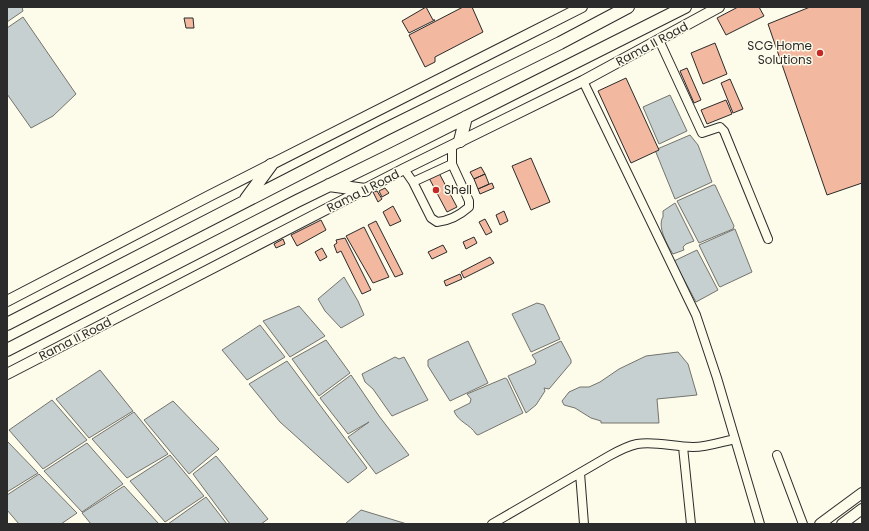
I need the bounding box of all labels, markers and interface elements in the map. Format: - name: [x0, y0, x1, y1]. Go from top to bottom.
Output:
- street label: Rama II Road: [613, 17, 691, 70]
- place label: SCG Home Solutions: [747, 37, 812, 68]
- marker: SCG Home Solutions: [815, 48, 825, 58]
- street label: Rama II Road: [324, 165, 402, 216]
- place label: Shell: [444, 181, 472, 198]
- marker: Shell: [431, 185, 441, 195]
- street label: Rama II Road: [36, 313, 114, 364]

